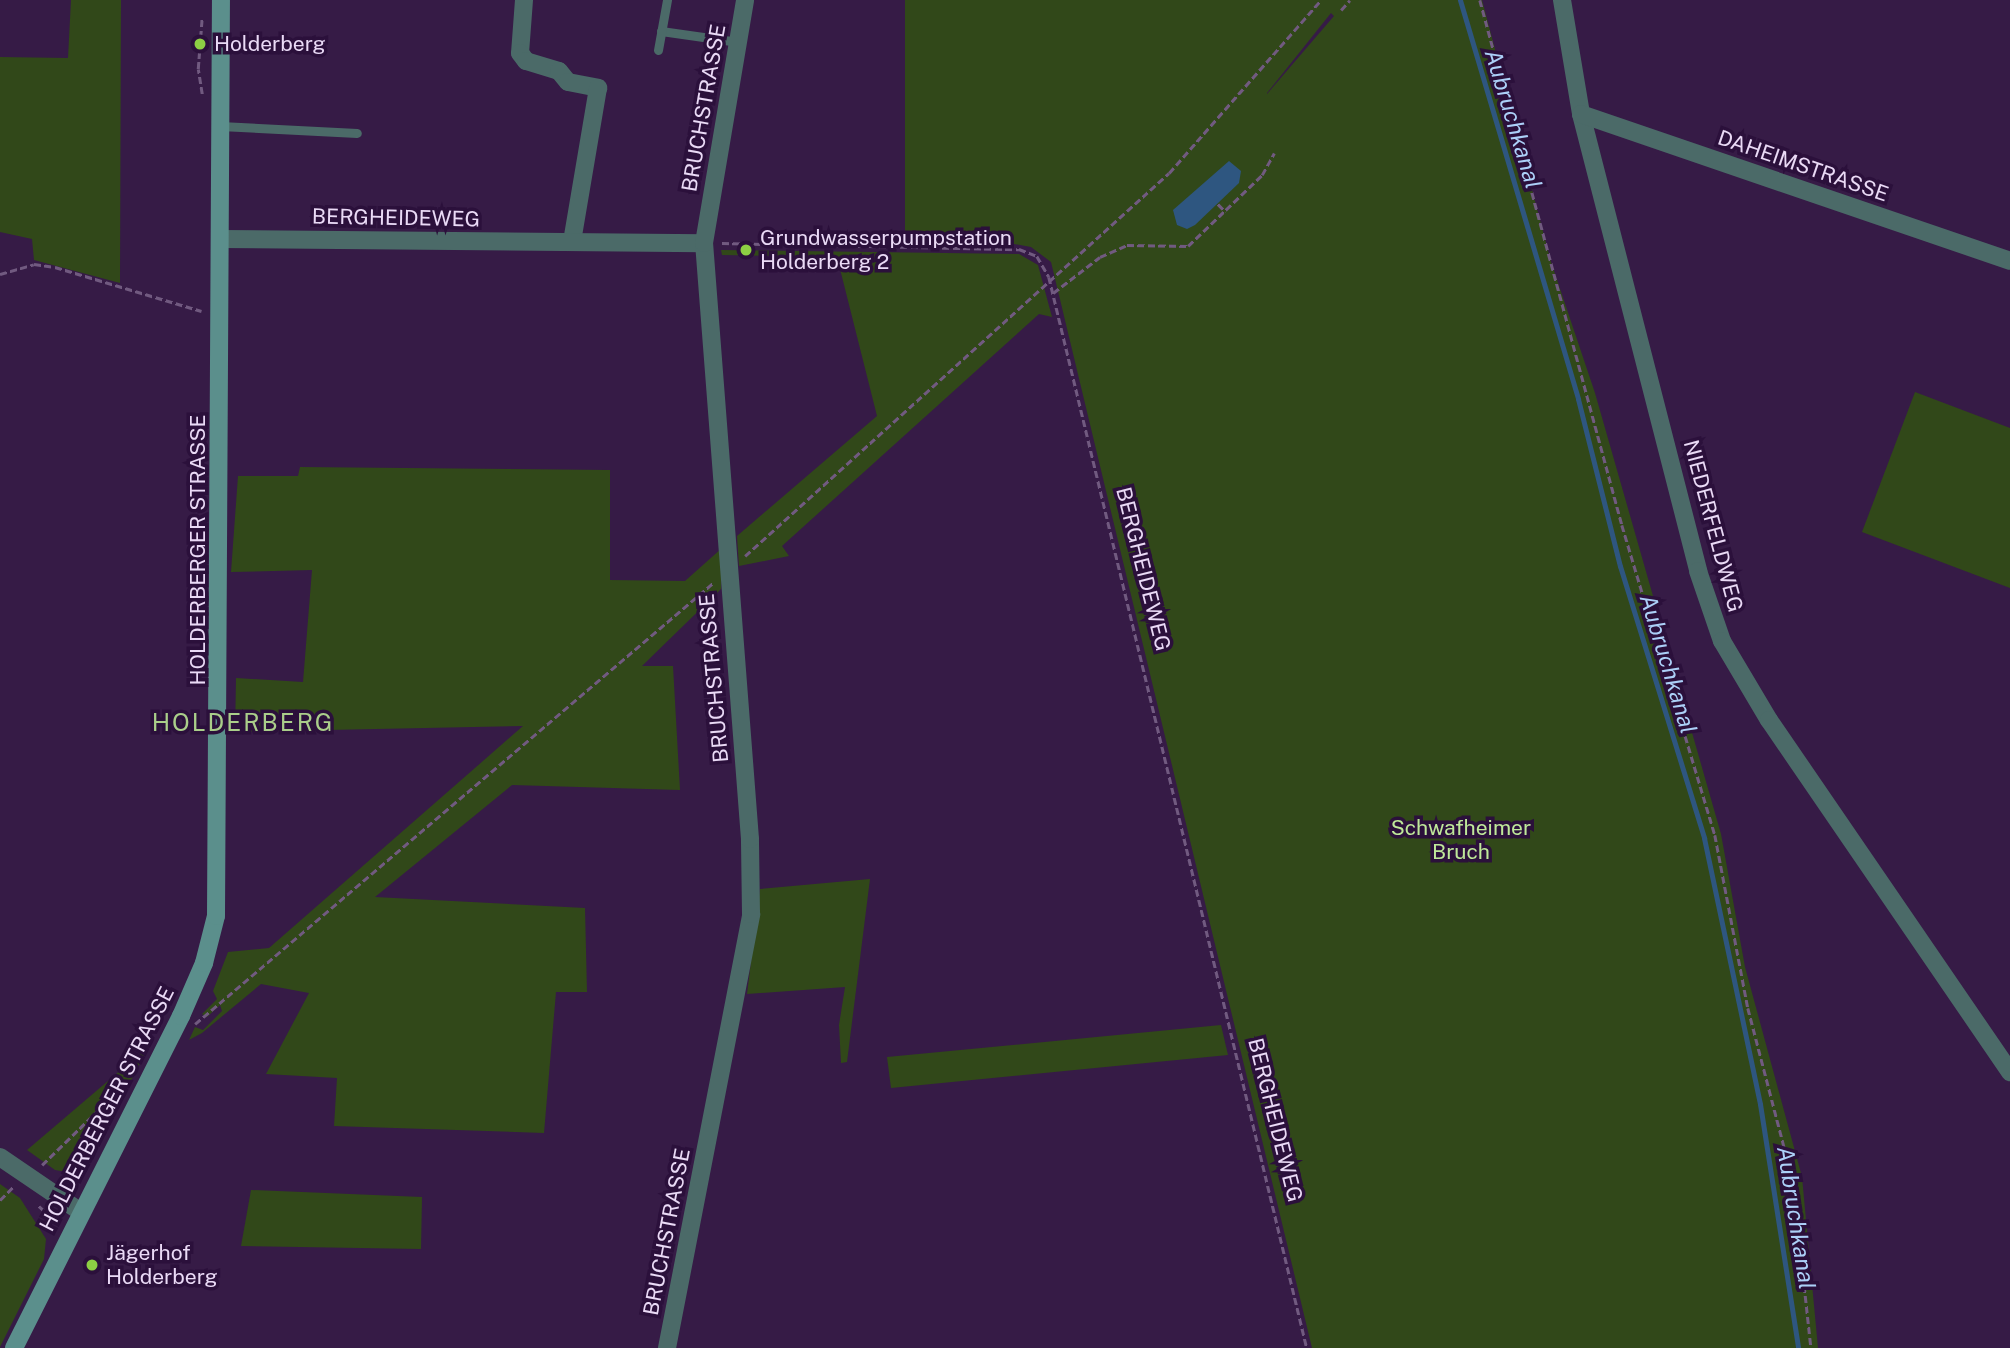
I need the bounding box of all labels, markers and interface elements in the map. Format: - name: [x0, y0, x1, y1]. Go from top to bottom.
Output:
- street label: BRUCHSTRASSE: [677, 22, 731, 194]
- place label: Holderberg: [214, 31, 326, 57]
- marker: Holderberg: [192, 36, 208, 52]
- water label: Aubruchkanal: [1479, 46, 1547, 192]
- street label: DAHEIMSTRASSE: [1714, 125, 1892, 207]
- street label: BERGHEIDEWEG: [312, 204, 480, 232]
- place label: Grundwasserpumpstation Holderberg 2: [760, 225, 1012, 275]
- marker: Grundwasserpumpstation Holderberg 2: [738, 242, 754, 258]
- street label: HOLDERBERGER STRASSE: [185, 414, 211, 686]
- street label: NIEDERFELDWEG: [1678, 437, 1748, 615]
- street label: BERGHEIDEWEG: [1110, 484, 1176, 654]
- water label: Aubruchkanal: [1634, 591, 1702, 737]
- street label: BRUCHSTRASSE: [694, 592, 734, 764]
- district label: HOLDERBERG: [153, 709, 333, 737]
- park label: Schwafheimer Bruch: [1391, 815, 1531, 865]
- street label: HOLDERBERGER STRASSE: [34, 982, 180, 1236]
- street label: BERGHEIDEWEG: [1242, 1035, 1308, 1205]
- water label: Aubruchkanal: [1771, 1144, 1821, 1292]
- street label: BRUCHSTRASSE: [638, 1146, 696, 1318]
- place label: Jägerhof Holderberg: [106, 1240, 218, 1290]
- marker: Jägerhof Holderberg: [84, 1257, 100, 1273]

